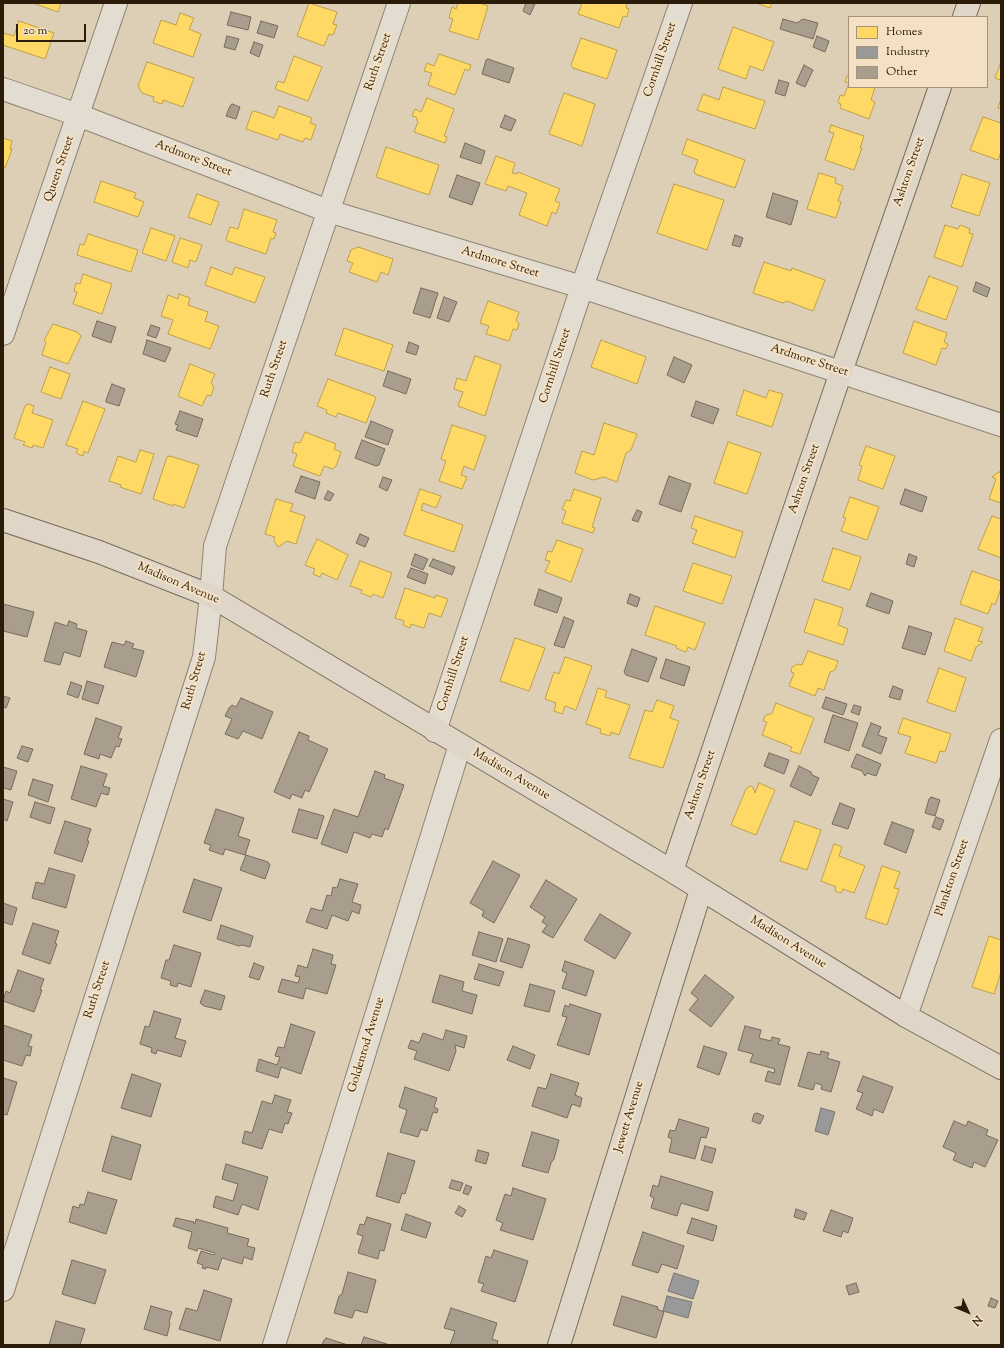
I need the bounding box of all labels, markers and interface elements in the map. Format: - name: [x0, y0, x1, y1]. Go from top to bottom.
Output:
- scale bar: [18, 16, 88, 42]
- legend: [848, 16, 988, 88]
- street label: Cornhill Street: [641, 21, 681, 99]
- text: 20 m: [23, 22, 47, 40]
- text: Homes: [886, 23, 922, 41]
- street label: Ruth Street: [362, 31, 396, 93]
- text: Industry: [886, 43, 930, 61]
- text: Other: [886, 63, 917, 81]
- street label: Queen Street: [42, 134, 78, 204]
- street label: Ashton Street: [891, 135, 929, 209]
- street label: Ardmore Street: [153, 138, 233, 180]
- street label: Ardmore Street: [459, 244, 541, 282]
- street label: Cornhill Street: [537, 327, 575, 405]
- street label: Ruth Street: [258, 338, 292, 400]
- street label: Ardmore Street: [768, 342, 850, 380]
- street label: Ashton Street: [786, 442, 824, 516]
- street label: Madison Avenue: [135, 560, 221, 608]
- street label: Cornhill Street: [435, 635, 473, 713]
- street label: Ruth Street: [180, 650, 210, 712]
- street label: Madison Avenue: [470, 746, 552, 804]
- street label: Ashton Street: [682, 748, 720, 822]
- street label: Plankton Street: [933, 838, 973, 918]
- street label: Madison Avenue: [747, 914, 829, 972]
- street label: Ruth Street: [82, 959, 114, 1021]
- street label: Goldenrod Avenue: [346, 995, 388, 1095]
- street label: Jewett Avenue: [612, 1080, 648, 1154]
- north arrow: [948, 1292, 988, 1332]
- text: N: [968, 1312, 985, 1329]

